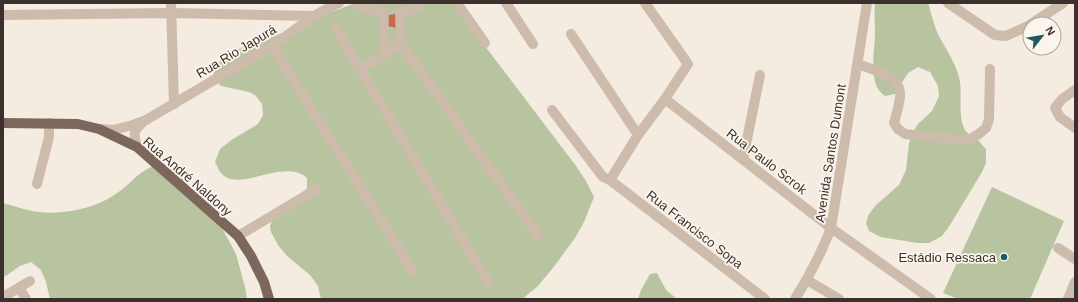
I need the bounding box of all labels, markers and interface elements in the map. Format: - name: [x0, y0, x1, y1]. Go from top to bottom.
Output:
- north arrow: [1022, 16, 1062, 56]
- street label: Rua Rio Japurá: [194, 21, 279, 81]
- text: N: [1043, 24, 1058, 37]
- street label: Avenida Santos Dumont: [812, 82, 849, 223]
- street label: Rua Paulo Scrok: [724, 125, 810, 198]
- street label: Rua André Naldony: [140, 134, 236, 219]
- street label: Rua Francisco Sopa: [644, 187, 746, 272]
- place label: Estádio Ressaca: [898, 250, 997, 265]
- marker: Estádio Ressaca: [999, 252, 1009, 262]

